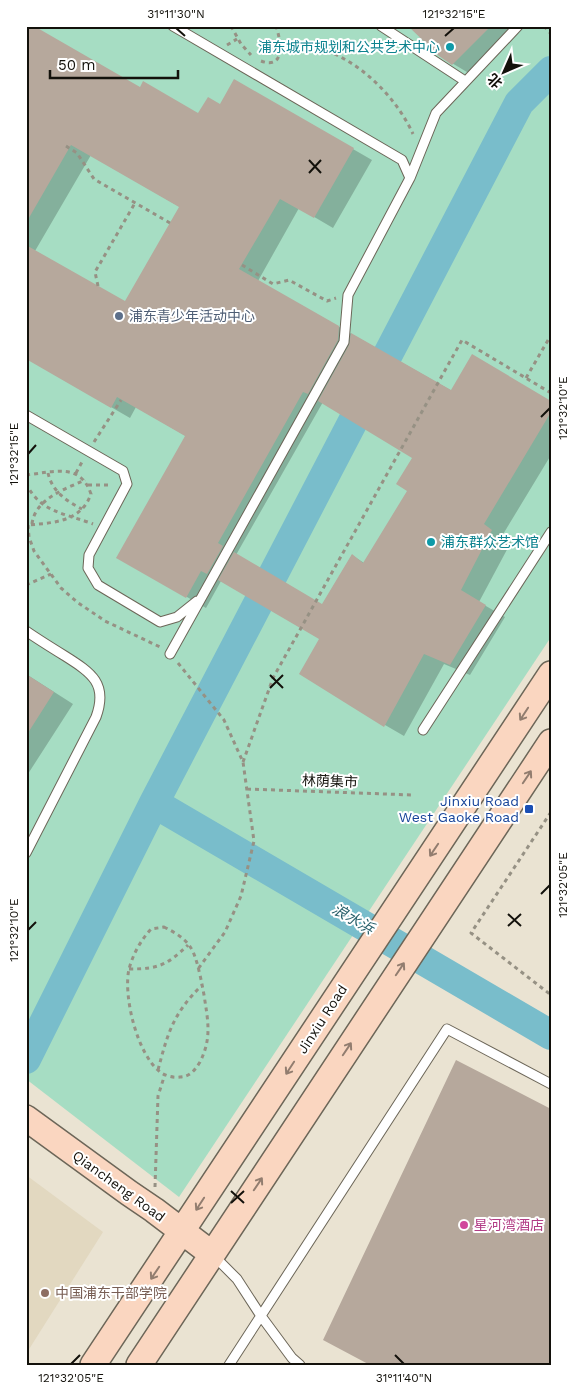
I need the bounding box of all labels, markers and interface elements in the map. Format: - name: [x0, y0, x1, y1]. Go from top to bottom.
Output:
- text: 31°11'30"N: [147, 7, 205, 21]
- text: 121°32'15"E: [423, 7, 486, 21]
- place label: 浦东城市规划和公共艺术中心: [258, 39, 440, 55]
- marker: 浦东城市规划和公共艺术中心: [444, 41, 456, 53]
- scale bar: [50, 48, 178, 80]
- north arrow: [480, 48, 530, 98]
- text: 50 m: [58, 56, 95, 74]
- text: 北: [484, 71, 505, 92]
- place label: 浦东青少年活动中心: [129, 308, 255, 324]
- marker: 浦东青少年活动中心: [113, 310, 125, 322]
- text: 121°32'10"E: [556, 376, 570, 440]
- text: 121°32'15"E: [7, 422, 21, 485]
- place label: 浦东群众艺术馆: [441, 534, 539, 550]
- marker: 浦东群众艺术馆: [425, 536, 437, 548]
- one-way arrow: [519, 707, 529, 721]
- one-way arrow: [523, 771, 533, 785]
- street label: 林荫集市: [302, 772, 358, 790]
- place label: Jinxiu Road West Gaoke Road: [399, 793, 519, 825]
- marker: Jinxiu Road West Gaoke Road: [523, 803, 535, 815]
- one-way arrow: [429, 843, 439, 857]
- text: 121°32'05"E: [556, 852, 570, 918]
- text: 121°32'10"E: [7, 898, 21, 962]
- water label: 浪水浜: [329, 900, 379, 939]
- one-way arrow: [395, 962, 405, 976]
- street label: Jinxiu Road: [294, 982, 350, 1056]
- one-way arrow: [342, 1042, 352, 1056]
- one-way arrow: [285, 1061, 295, 1075]
- street label: Qiancheng Road: [70, 1147, 168, 1225]
- one-way arrow: [252, 1177, 263, 1191]
- one-way arrow: [195, 1196, 205, 1210]
- place label: 星河湾酒店: [474, 1217, 544, 1233]
- marker: 星河湾酒店: [458, 1219, 470, 1231]
- one-way arrow: [150, 1265, 160, 1279]
- place label: 中国浦东干部学院: [55, 1285, 167, 1301]
- marker: 中国浦东干部学院: [39, 1287, 51, 1299]
- text: 121°32'05"E: [38, 1371, 104, 1385]
- text: 31°11'40"N: [376, 1371, 432, 1385]

